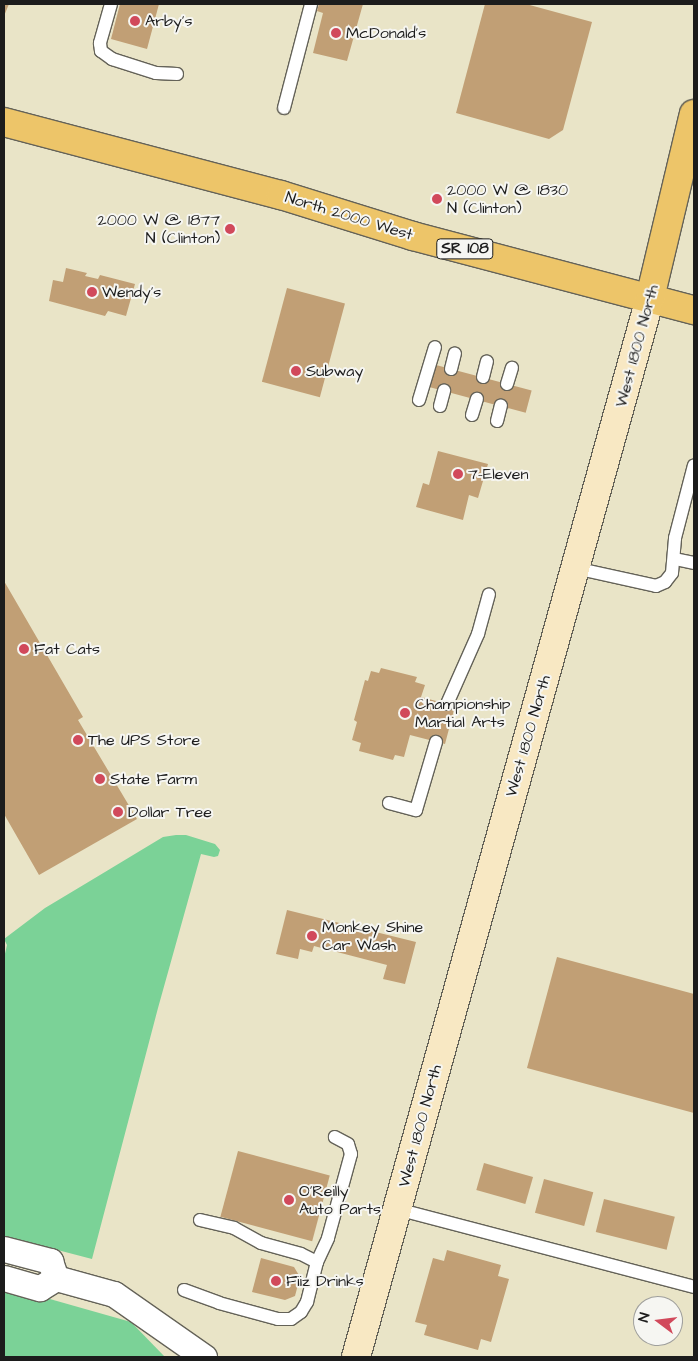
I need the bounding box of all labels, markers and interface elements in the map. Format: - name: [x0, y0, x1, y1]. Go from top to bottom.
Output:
- place label: Arby's: [145, 11, 192, 31]
- marker: Arby's: [129, 15, 141, 27]
- place label: McDonald's: [346, 23, 426, 43]
- marker: McDonald's: [330, 27, 342, 39]
- place label: 2000 W @ 1830 N (Clinton): [447, 180, 568, 218]
- street label: North 2000 West: [283, 187, 415, 245]
- marker: 2000 W @ 1830 N (Clinton): [431, 193, 443, 205]
- place label: 2000 W @ 1877 N (Clinton): [98, 210, 220, 248]
- marker: 2000 W @ 1877 N (Clinton): [224, 223, 236, 235]
- road number: SR 108: [436, 236, 494, 262]
- place label: Wendy's: [102, 282, 161, 302]
- street label: West 1800 North: [611, 283, 663, 409]
- marker: Wendy's: [86, 286, 98, 298]
- place label: Subway: [306, 361, 363, 381]
- marker: Subway: [290, 365, 302, 377]
- place label: 7-Eleven: [468, 464, 528, 484]
- marker: 7-Eleven: [452, 468, 464, 480]
- place label: Fat Cats: [34, 639, 100, 659]
- marker: Fat Cats: [18, 643, 30, 655]
- street label: West 1800 North: [501, 673, 555, 799]
- place label: Championship Martial Arts: [415, 694, 510, 732]
- marker: Championship Martial Arts: [399, 707, 411, 719]
- place label: The UPS Store: [88, 730, 200, 750]
- marker: The UPS Store: [72, 734, 84, 746]
- place label: State Farm: [110, 769, 197, 789]
- marker: State Farm: [94, 773, 106, 785]
- place label: Dollar Tree: [128, 802, 212, 822]
- marker: Dollar Tree: [112, 806, 124, 818]
- place label: Monkey Shine Car Wash: [322, 917, 423, 955]
- marker: Monkey Shine Car Wash: [306, 930, 318, 942]
- street label: West 1800 North: [394, 1063, 446, 1189]
- place label: O'Reilly Auto Parts: [299, 1181, 381, 1219]
- marker: O'Reilly Auto Parts: [283, 1194, 295, 1206]
- place label: Fiiz Drinks: [286, 1271, 364, 1291]
- marker: Fiiz Drinks: [270, 1275, 282, 1287]
- north arrow: [633, 1296, 683, 1346]
- text: N: [634, 1311, 655, 1324]

